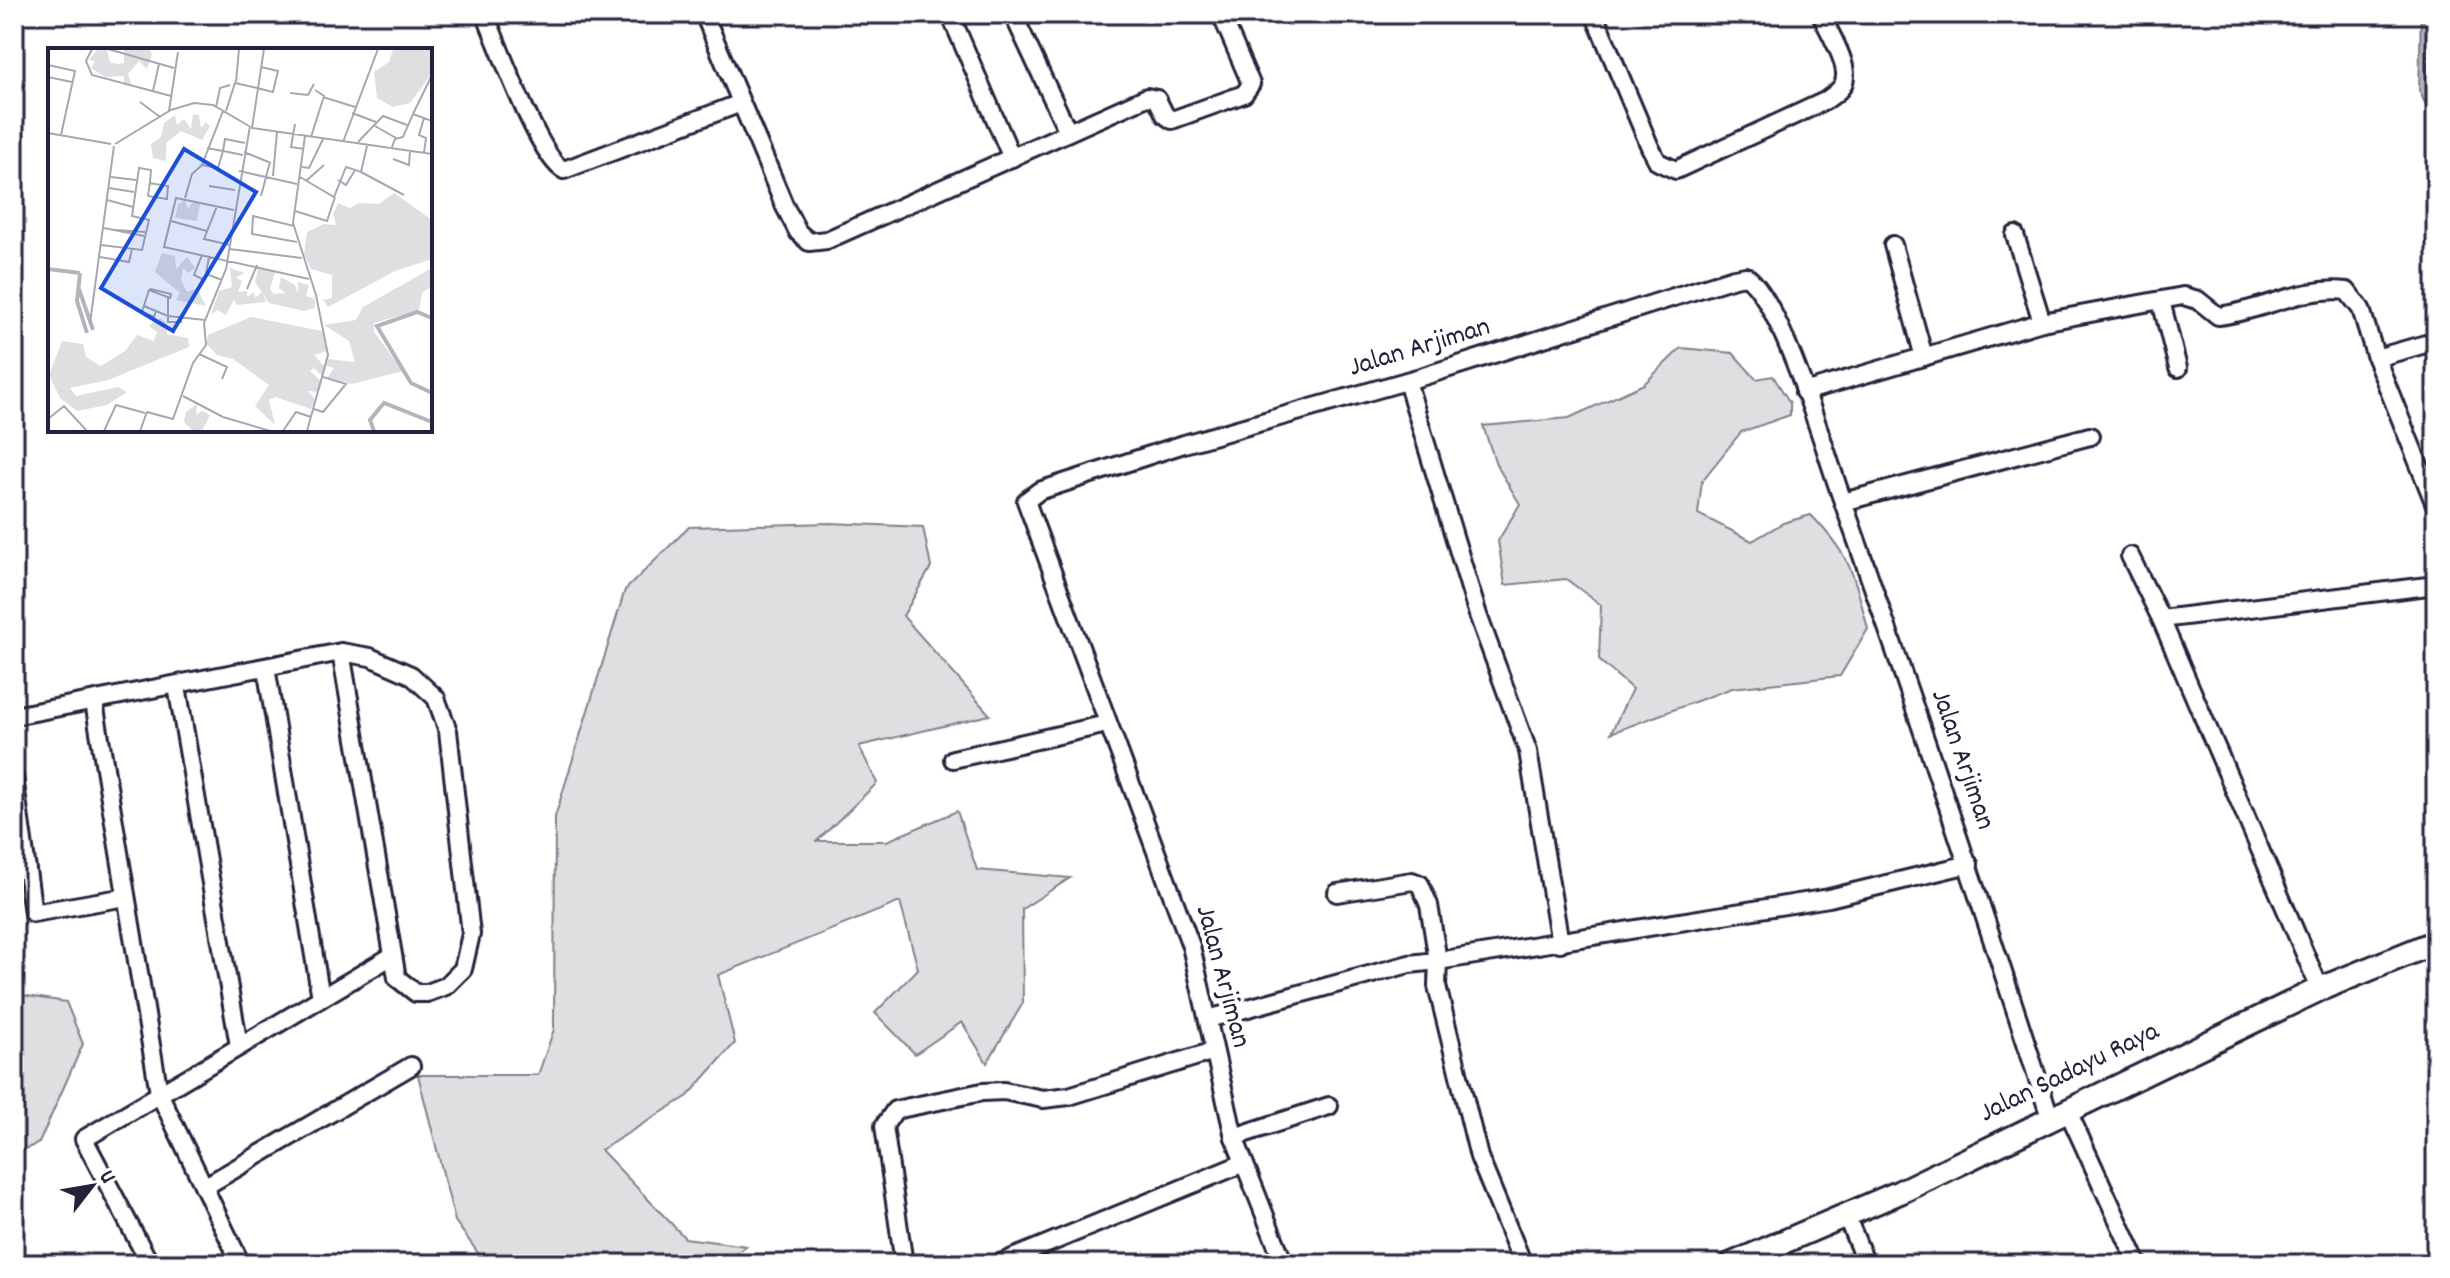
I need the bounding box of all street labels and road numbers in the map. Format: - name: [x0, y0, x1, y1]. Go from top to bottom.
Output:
- street label: Jalan Arjiman: [1344, 309, 1496, 389]
- street label: Jalan Arjiman: [1918, 685, 2004, 835]
- street label: Jalan Arjiman: [1183, 901, 1259, 1053]
- street label: Jalan Sadayu Raya: [1973, 1013, 2167, 1135]

